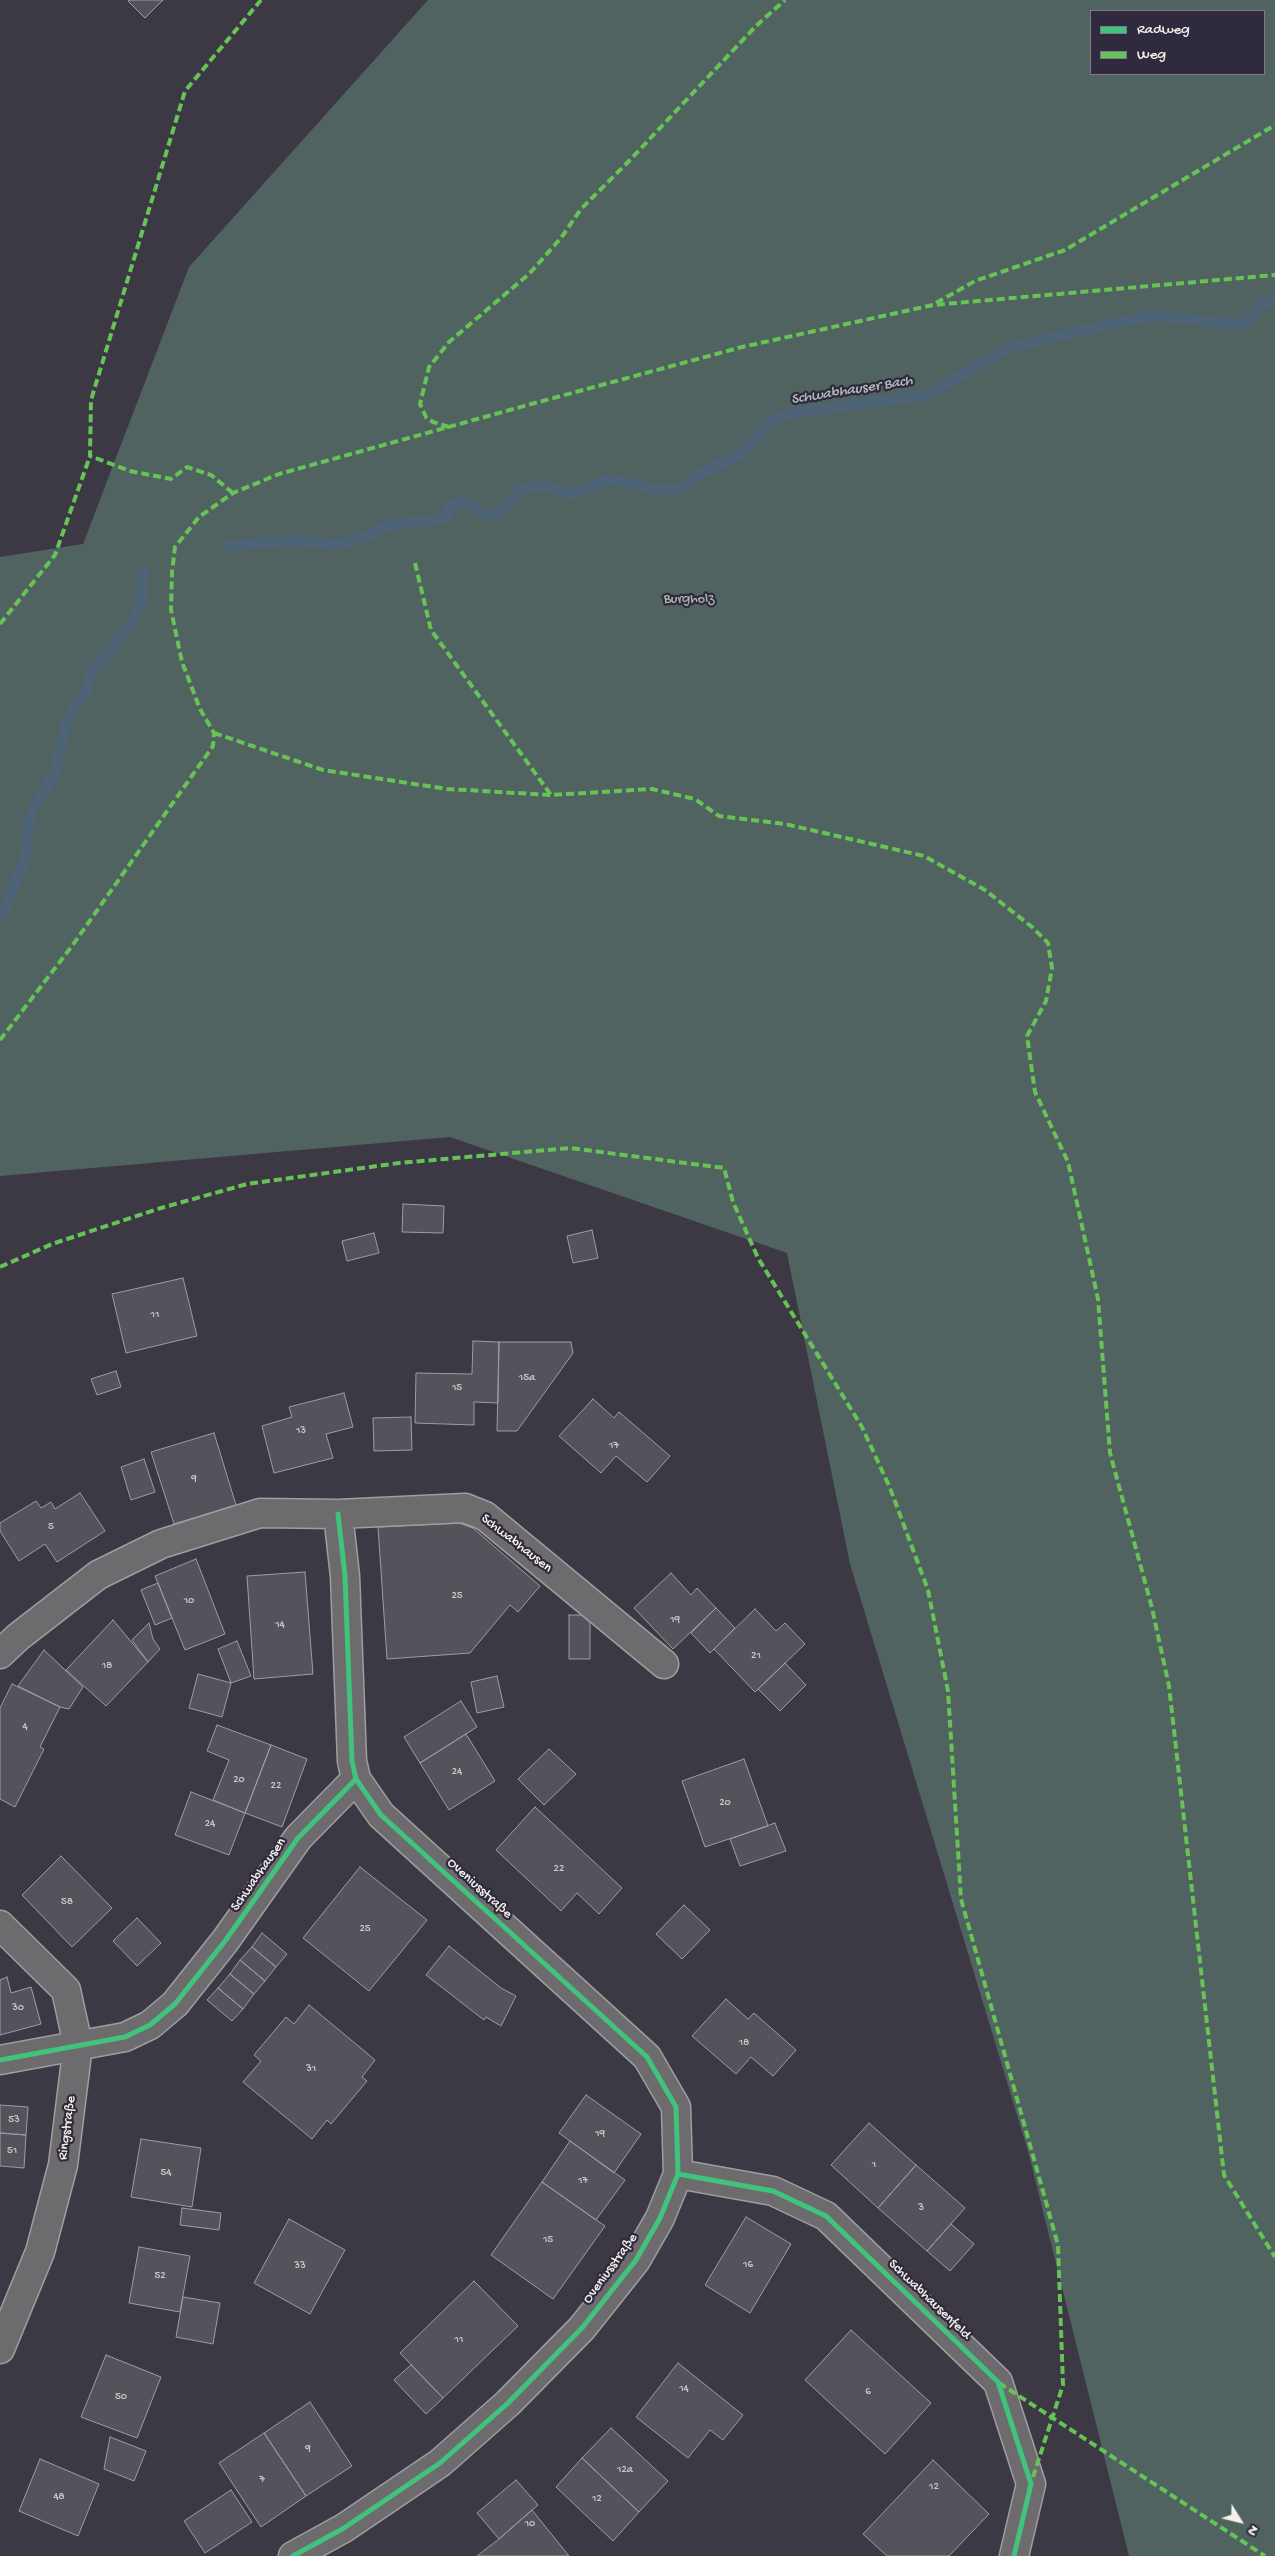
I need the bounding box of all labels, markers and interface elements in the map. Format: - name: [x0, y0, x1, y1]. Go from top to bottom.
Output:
- legend: [1090, 10, 1265, 75]
- text: Radweg: [1137, 21, 1190, 39]
- text: Weg: [1137, 46, 1166, 64]
- water label: Schwabhauser Bach: [790, 373, 914, 409]
- park label: Burgholz: [664, 592, 714, 608]
- house number: 11: [151, 1308, 159, 1322]
- house number: 15a: [519, 1371, 535, 1385]
- house number: 15: [452, 1381, 462, 1395]
- house number: 13: [296, 1424, 306, 1438]
- house number: 17: [609, 1439, 619, 1453]
- house number: 9: [191, 1472, 197, 1486]
- street label: Schwabhausen: [477, 1511, 555, 1577]
- house number: 5: [48, 1520, 54, 1534]
- house number: 25: [451, 1589, 463, 1603]
- house number: 10: [184, 1594, 194, 1608]
- house number: 19: [670, 1613, 680, 1627]
- house number: 14: [275, 1618, 285, 1632]
- house number: 21: [751, 1649, 761, 1663]
- house number: 18: [102, 1659, 112, 1673]
- house number: 4: [22, 1720, 28, 1734]
- house number: 24: [452, 1765, 462, 1779]
- house number: 20: [233, 1773, 245, 1787]
- house number: 22: [271, 1779, 281, 1793]
- house number: 20: [719, 1796, 731, 1810]
- house number: 24: [205, 1817, 215, 1831]
- street label: Schwabhausen: [228, 1835, 290, 1915]
- street label: Oveniusstraße: [443, 1855, 515, 1923]
- house number: 22: [554, 1862, 564, 1876]
- house number: 58: [61, 1895, 73, 1909]
- house number: 25: [359, 1922, 371, 1936]
- house number: 30: [12, 2001, 24, 2015]
- house number: 18: [739, 2036, 749, 2050]
- house number: 31: [306, 2062, 316, 2076]
- street label: Ringstraße: [55, 2095, 81, 2161]
- house number: 53: [8, 2113, 20, 2127]
- house number: 19: [595, 2127, 605, 2141]
- house number: 51: [7, 2144, 17, 2158]
- house number: 1: [872, 2158, 876, 2172]
- house number: 54: [161, 2166, 171, 2180]
- house number: 17: [578, 2174, 588, 2188]
- house number: 3: [918, 2201, 924, 2215]
- street label: Oveniusstraße: [580, 2231, 642, 2307]
- house number: 15: [543, 2233, 553, 2247]
- street label: Schwabhausenfeld: [884, 2256, 974, 2344]
- house number: 16: [743, 2258, 753, 2272]
- house number: 33: [294, 2259, 306, 2273]
- house number: 52: [154, 2269, 166, 2283]
- house number: 11: [455, 2333, 463, 2347]
- house number: 14: [679, 2382, 689, 2396]
- house number: 6: [865, 2385, 871, 2399]
- house number: 50: [115, 2390, 127, 2404]
- house number: 9: [305, 2442, 311, 2456]
- house number: 12a: [617, 2463, 633, 2477]
- house number: 7: [259, 2473, 265, 2487]
- house number: 12: [929, 2480, 939, 2494]
- house number: 48: [53, 2490, 65, 2504]
- house number: 12: [592, 2492, 602, 2506]
- north arrow: [1215, 2496, 1265, 2546]
- house number: 10: [525, 2517, 535, 2531]
- text: N: [1243, 2521, 1262, 2539]

